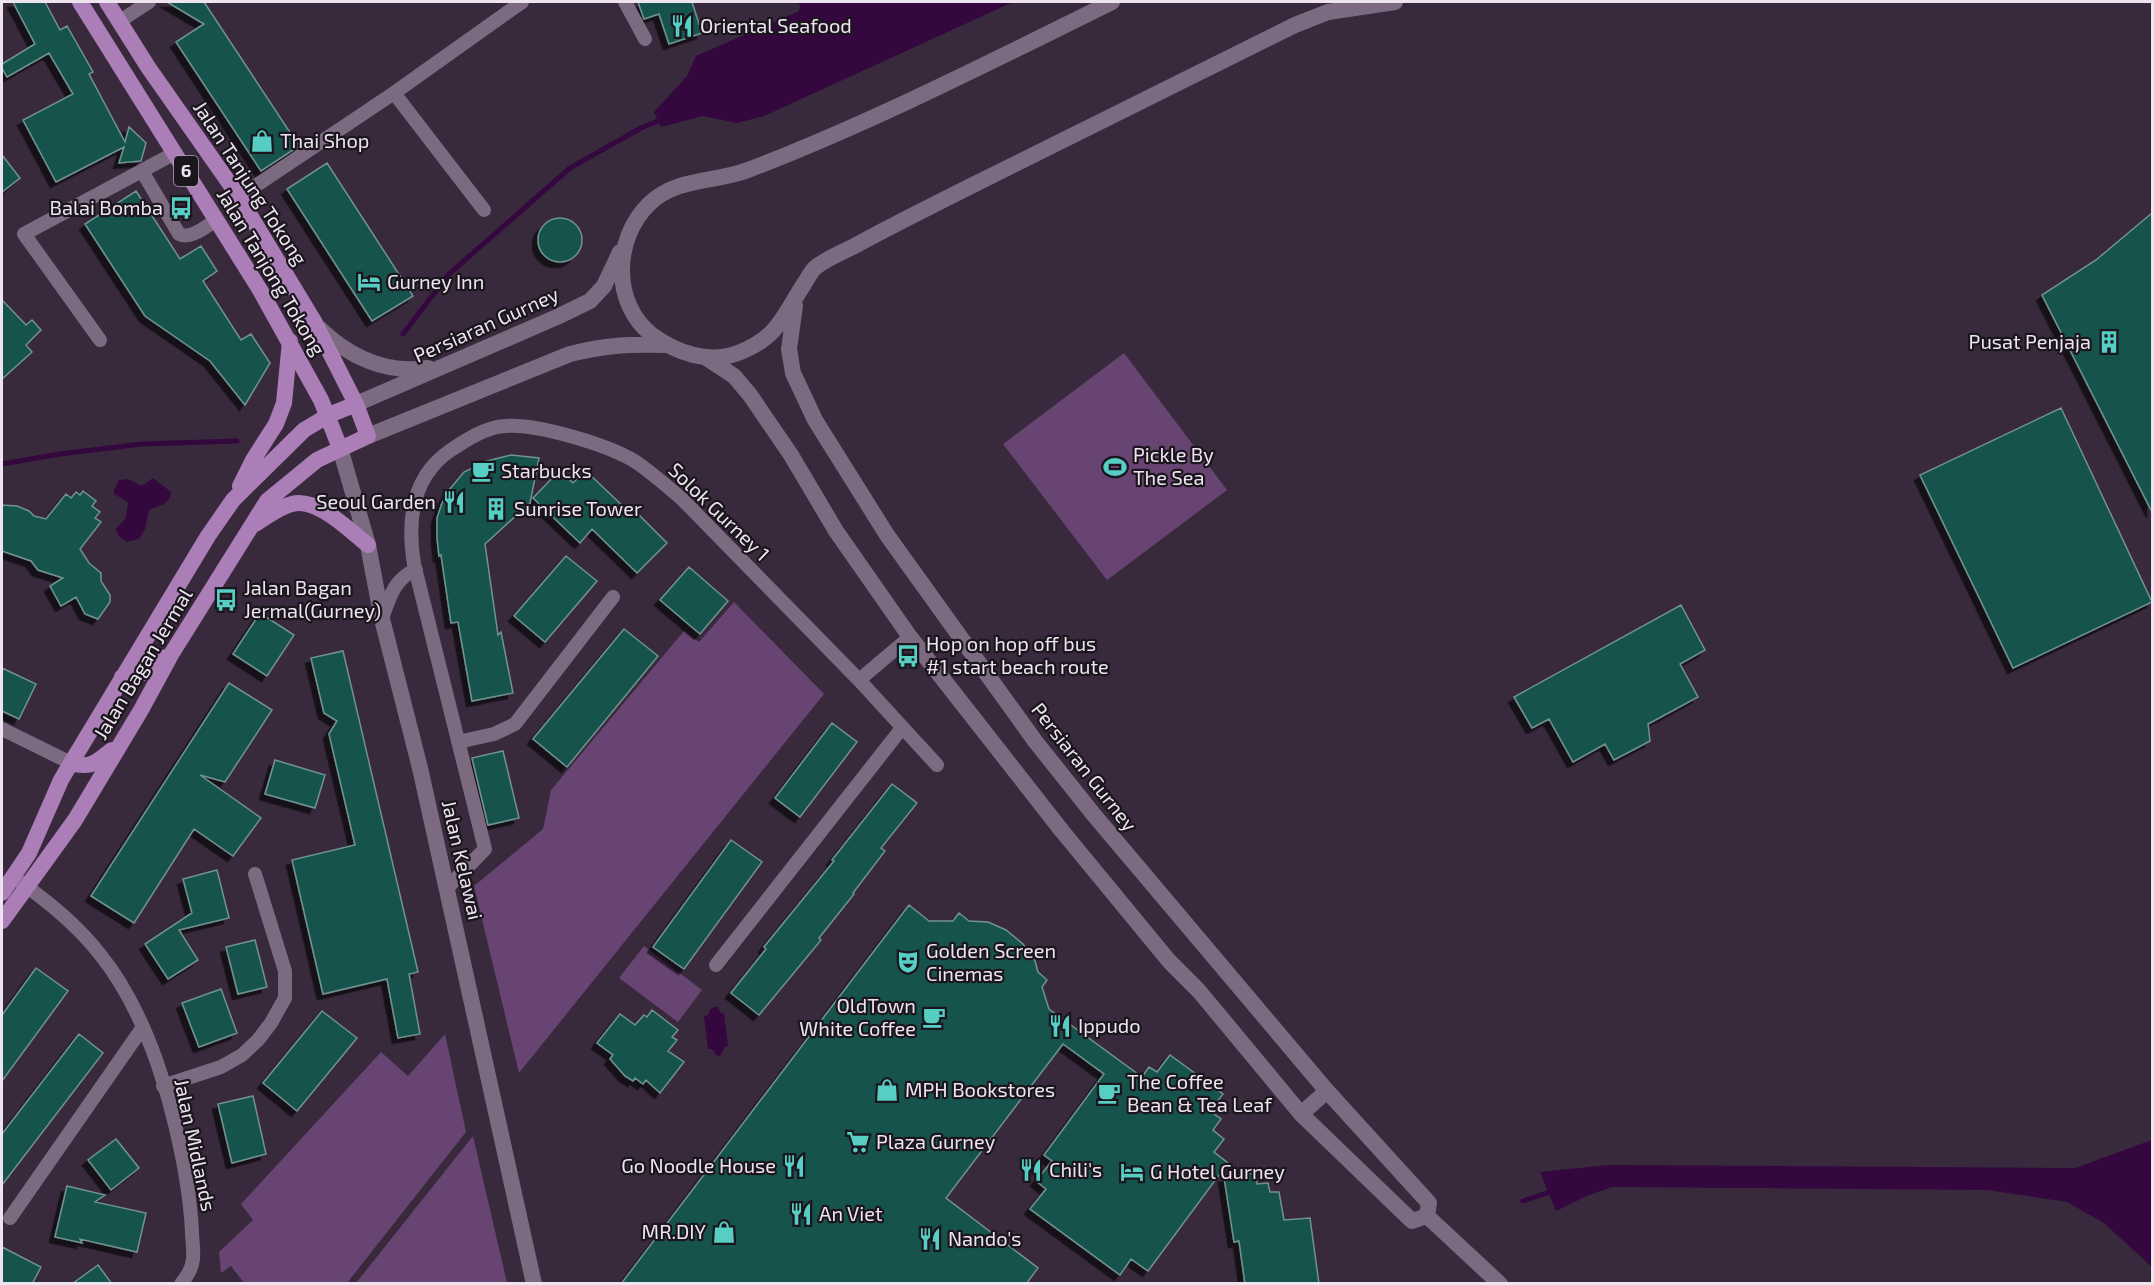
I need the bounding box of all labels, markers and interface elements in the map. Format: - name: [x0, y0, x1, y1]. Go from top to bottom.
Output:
- restaurant icon: Oriental Seafood: [669, 13, 695, 39]
- place label: Oriental Seafood: [700, 13, 852, 37]
- street label: Jalan Tanjung Tokong: [189, 96, 313, 269]
- shop icon: Thai Shop: [249, 128, 275, 154]
- place label: Thai Shop: [280, 128, 369, 152]
- road number: 6: [174, 156, 198, 186]
- street label: Jalan Tanjong Tokong: [212, 184, 331, 359]
- place label: Balai Bomba: [50, 195, 163, 219]
- bus stop icon: Balai Bomba: [168, 195, 194, 221]
- hotel icon: Gurney Inn: [356, 269, 382, 295]
- place label: Gurney Inn: [387, 269, 484, 293]
- street label: Persiaran Gurney: [409, 281, 562, 367]
- place label: Pusat Penjaja: [1969, 329, 2091, 353]
- building icon: Pusat Penjaja: [2096, 329, 2122, 355]
- place label: Pickle By The Sea: [1133, 442, 1214, 489]
- sports icon: Pickle By The Sea: [1102, 454, 1128, 480]
- street label: Solok Gurney 1: [664, 457, 775, 565]
- cafe icon: Starbucks: [470, 458, 496, 484]
- place label: Starbucks: [501, 458, 592, 482]
- place label: Seoul Garden: [316, 489, 436, 513]
- restaurant icon: Seoul Garden: [441, 489, 467, 515]
- building icon: Sunrise Tower: [483, 496, 509, 522]
- place label: Sunrise Tower: [514, 496, 642, 520]
- place label: Jalan Bagan Jermal(Gurney): [244, 575, 381, 622]
- street label: Jalan Bagan Jermal: [88, 584, 197, 743]
- bus stop icon: Jalan Bagan Jermal(Gurney): [213, 587, 239, 613]
- place label: Hop on hop off bus #1 start beach route: [926, 631, 1109, 678]
- bus stop icon: Hop on hop off bus #1 start beach route: [895, 643, 921, 669]
- street label: Persiaran Gurney: [1027, 697, 1143, 836]
- street label: Jalan Kelawai: [438, 797, 488, 922]
- place label: Golden Screen Cinemas: [926, 938, 1056, 985]
- theatre icon: Golden Screen Cinemas: [895, 949, 921, 975]
- place label: OldTown White Coffee: [799, 993, 916, 1040]
- cafe icon: OldTown White Coffee: [921, 1004, 947, 1030]
- restaurant icon: Ippudo: [1047, 1013, 1073, 1039]
- place label: Ippudo: [1078, 1013, 1141, 1037]
- place label: The Coffee Bean & Tea Leaf: [1127, 1069, 1272, 1116]
- street label: Jalan Midlands: [170, 1076, 222, 1213]
- shop icon: MPH Bookstores: [874, 1077, 900, 1103]
- place label: MPH Bookstores: [905, 1077, 1055, 1101]
- cafe icon: The Coffee Bean & Tea Leaf: [1096, 1080, 1122, 1106]
- supermarket icon: Plaza Gurney: [845, 1129, 871, 1155]
- place label: Plaza Gurney: [876, 1129, 996, 1153]
- place label: Go Noodle House: [621, 1153, 776, 1177]
- restaurant icon: Go Noodle House: [781, 1153, 807, 1179]
- restaurant icon: Chili's: [1018, 1157, 1044, 1183]
- place label: Chili's: [1049, 1157, 1102, 1181]
- hotel icon: G Hotel Gurney: [1119, 1159, 1145, 1185]
- place label: G Hotel Gurney: [1150, 1159, 1285, 1183]
- restaurant icon: An Viet: [788, 1201, 814, 1227]
- place label: An Viet: [819, 1201, 883, 1225]
- place label: MR.DIY: [642, 1219, 707, 1243]
- shop icon: MR.DIY: [711, 1219, 737, 1245]
- restaurant icon: Nando's: [917, 1226, 943, 1252]
- place label: Nando's: [948, 1226, 1022, 1250]

